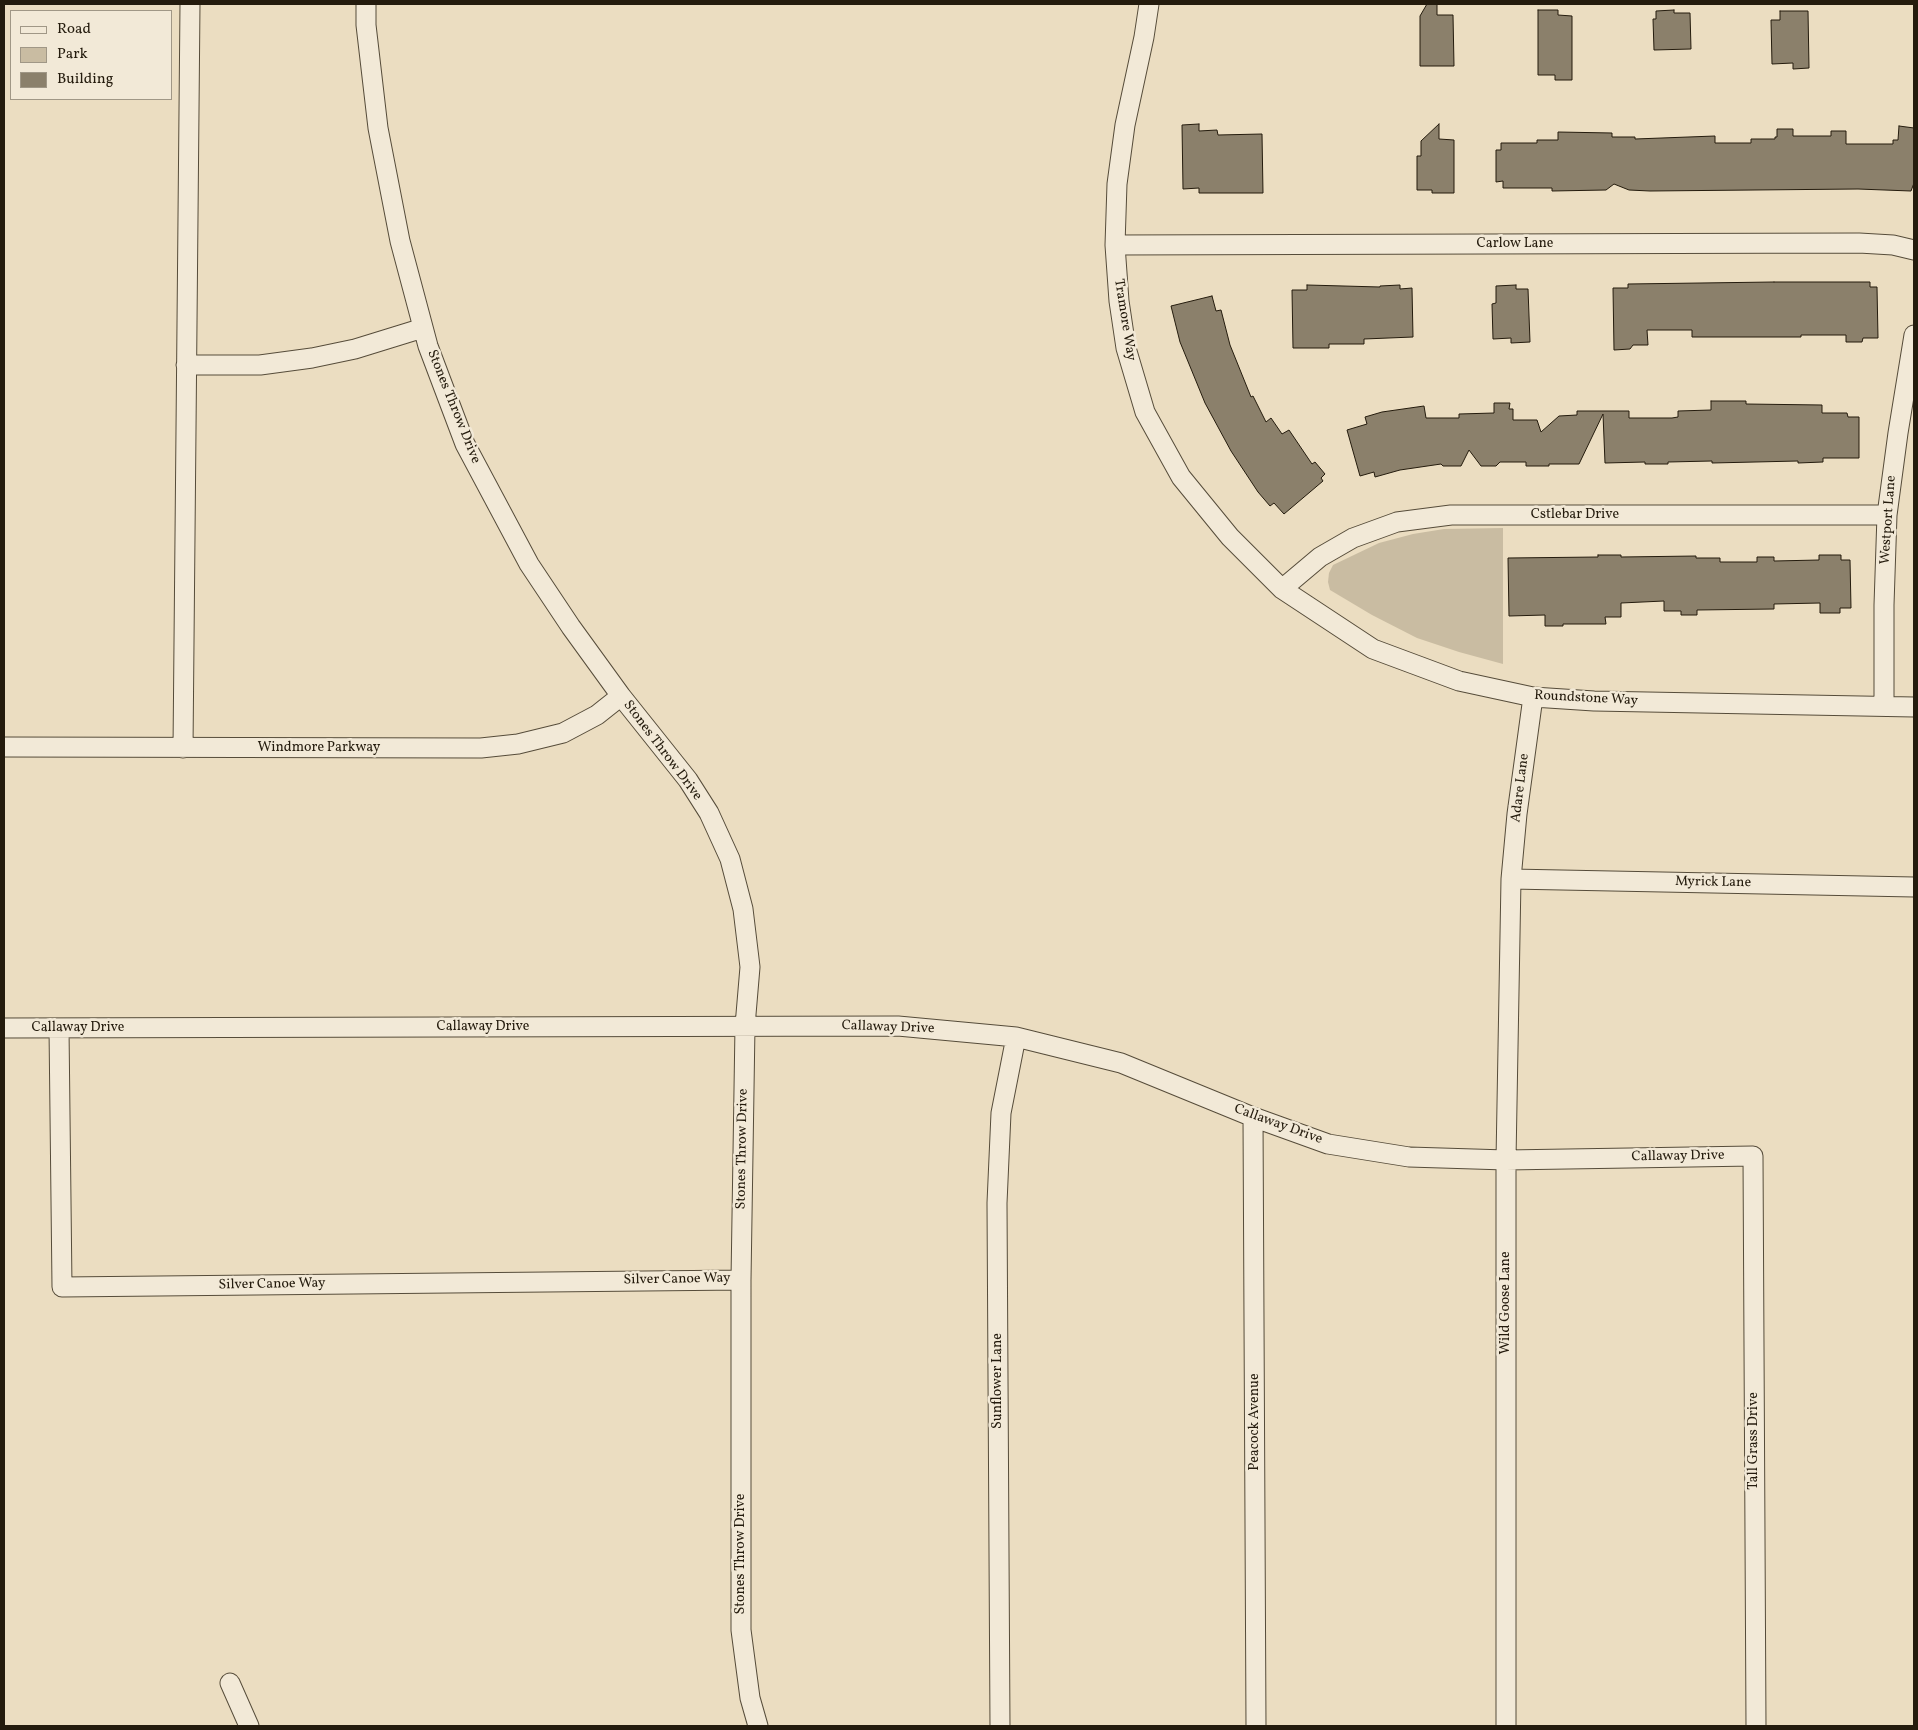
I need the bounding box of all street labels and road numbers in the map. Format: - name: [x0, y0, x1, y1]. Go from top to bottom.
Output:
- street label: Carlow Lane: [1477, 236, 1553, 252]
- street label: Tramore Way: [1109, 278, 1139, 362]
- street label: Stones Throw Drive: [423, 348, 483, 466]
- street label: Westport Lane: [1878, 475, 1900, 565]
- street label: Cstlebar Drive: [1531, 507, 1619, 523]
- street label: Roundstone Way: [1534, 688, 1638, 710]
- street label: Stones Throw Drive: [619, 698, 705, 804]
- street label: Windmore Parkway: [258, 740, 380, 756]
- street label: Adare Lane: [1508, 752, 1534, 824]
- street label: Myrick Lane: [1675, 874, 1751, 892]
- street label: Callaway Drive: [841, 1018, 935, 1038]
- street label: Callaway Drive: [437, 1019, 529, 1035]
- street label: Callaway Drive: [32, 1020, 124, 1036]
- street label: Stones Throw Drive: [734, 1088, 752, 1210]
- street label: Callaway Drive: [1231, 1101, 1325, 1149]
- street label: Callaway Drive: [1631, 1148, 1725, 1166]
- street label: Wild Goose Lane: [1498, 1251, 1514, 1355]
- street label: Silver Canoe Way: [623, 1271, 731, 1289]
- street label: Silver Canoe Way: [218, 1276, 326, 1294]
- street label: Sunflower Lane: [990, 1333, 1006, 1429]
- street label: Peacock Avenue: [1247, 1373, 1263, 1471]
- street label: Tall Grass Drive: [1746, 1392, 1762, 1490]
- street label: Stones Throw Drive: [733, 1494, 749, 1614]

